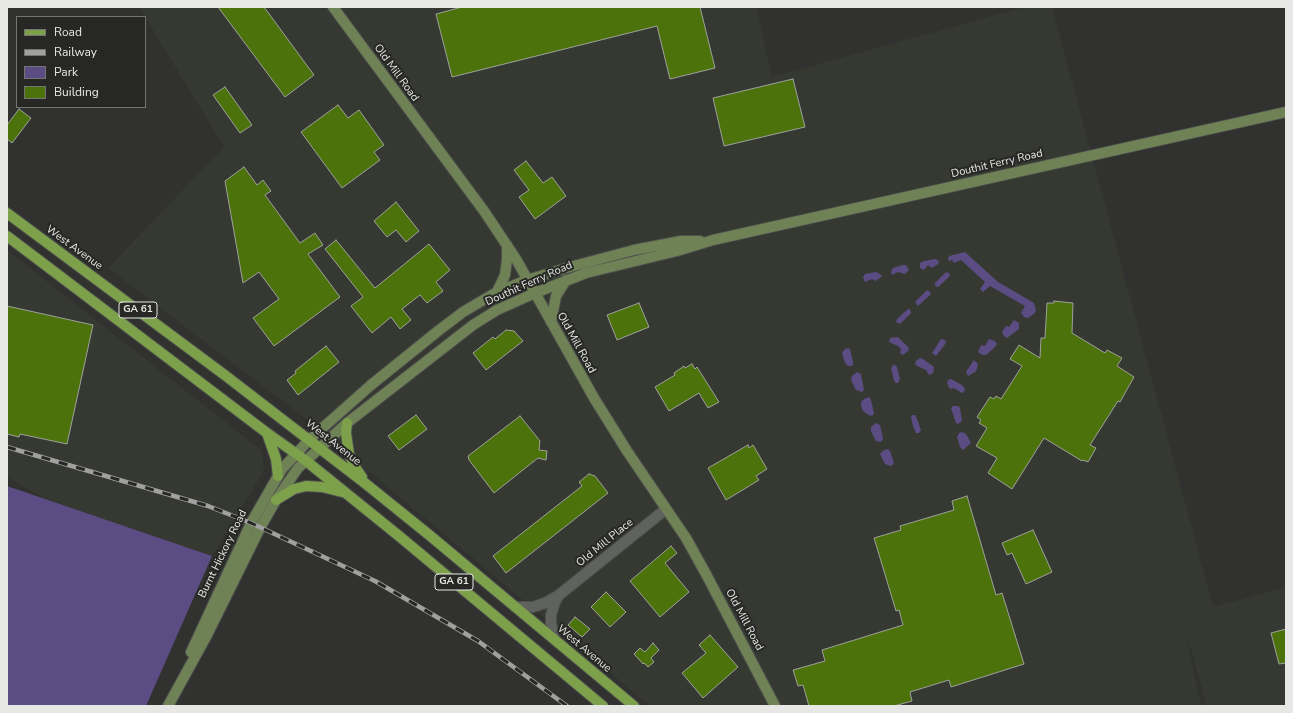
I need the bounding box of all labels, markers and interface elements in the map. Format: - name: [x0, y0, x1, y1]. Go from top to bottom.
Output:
- legend: [16, 16, 146, 108]
- text: Road: [54, 24, 82, 40]
- street label: Old Mill Road: [371, 42, 421, 104]
- text: Railway: [54, 44, 97, 60]
- text: Park: [54, 64, 78, 80]
- text: Building: [54, 84, 99, 100]
- street label: Douthit Ferry Road: [950, 147, 1044, 181]
- street label: West Avenue: [43, 223, 105, 273]
- street label: Douthit Ferry Road: [484, 259, 574, 309]
- road number: GA 61: [119, 302, 157, 318]
- street label: Old Mill Road: [554, 310, 598, 376]
- street label: West Avenue: [303, 417, 363, 469]
- street label: Burnt Hickory Road: [196, 508, 250, 600]
- street label: Old Mill Place: [574, 516, 636, 570]
- road number: GA 61: [435, 574, 473, 590]
- street label: Old Mill Road: [722, 587, 766, 653]
- street label: West Avenue: [554, 623, 614, 675]

